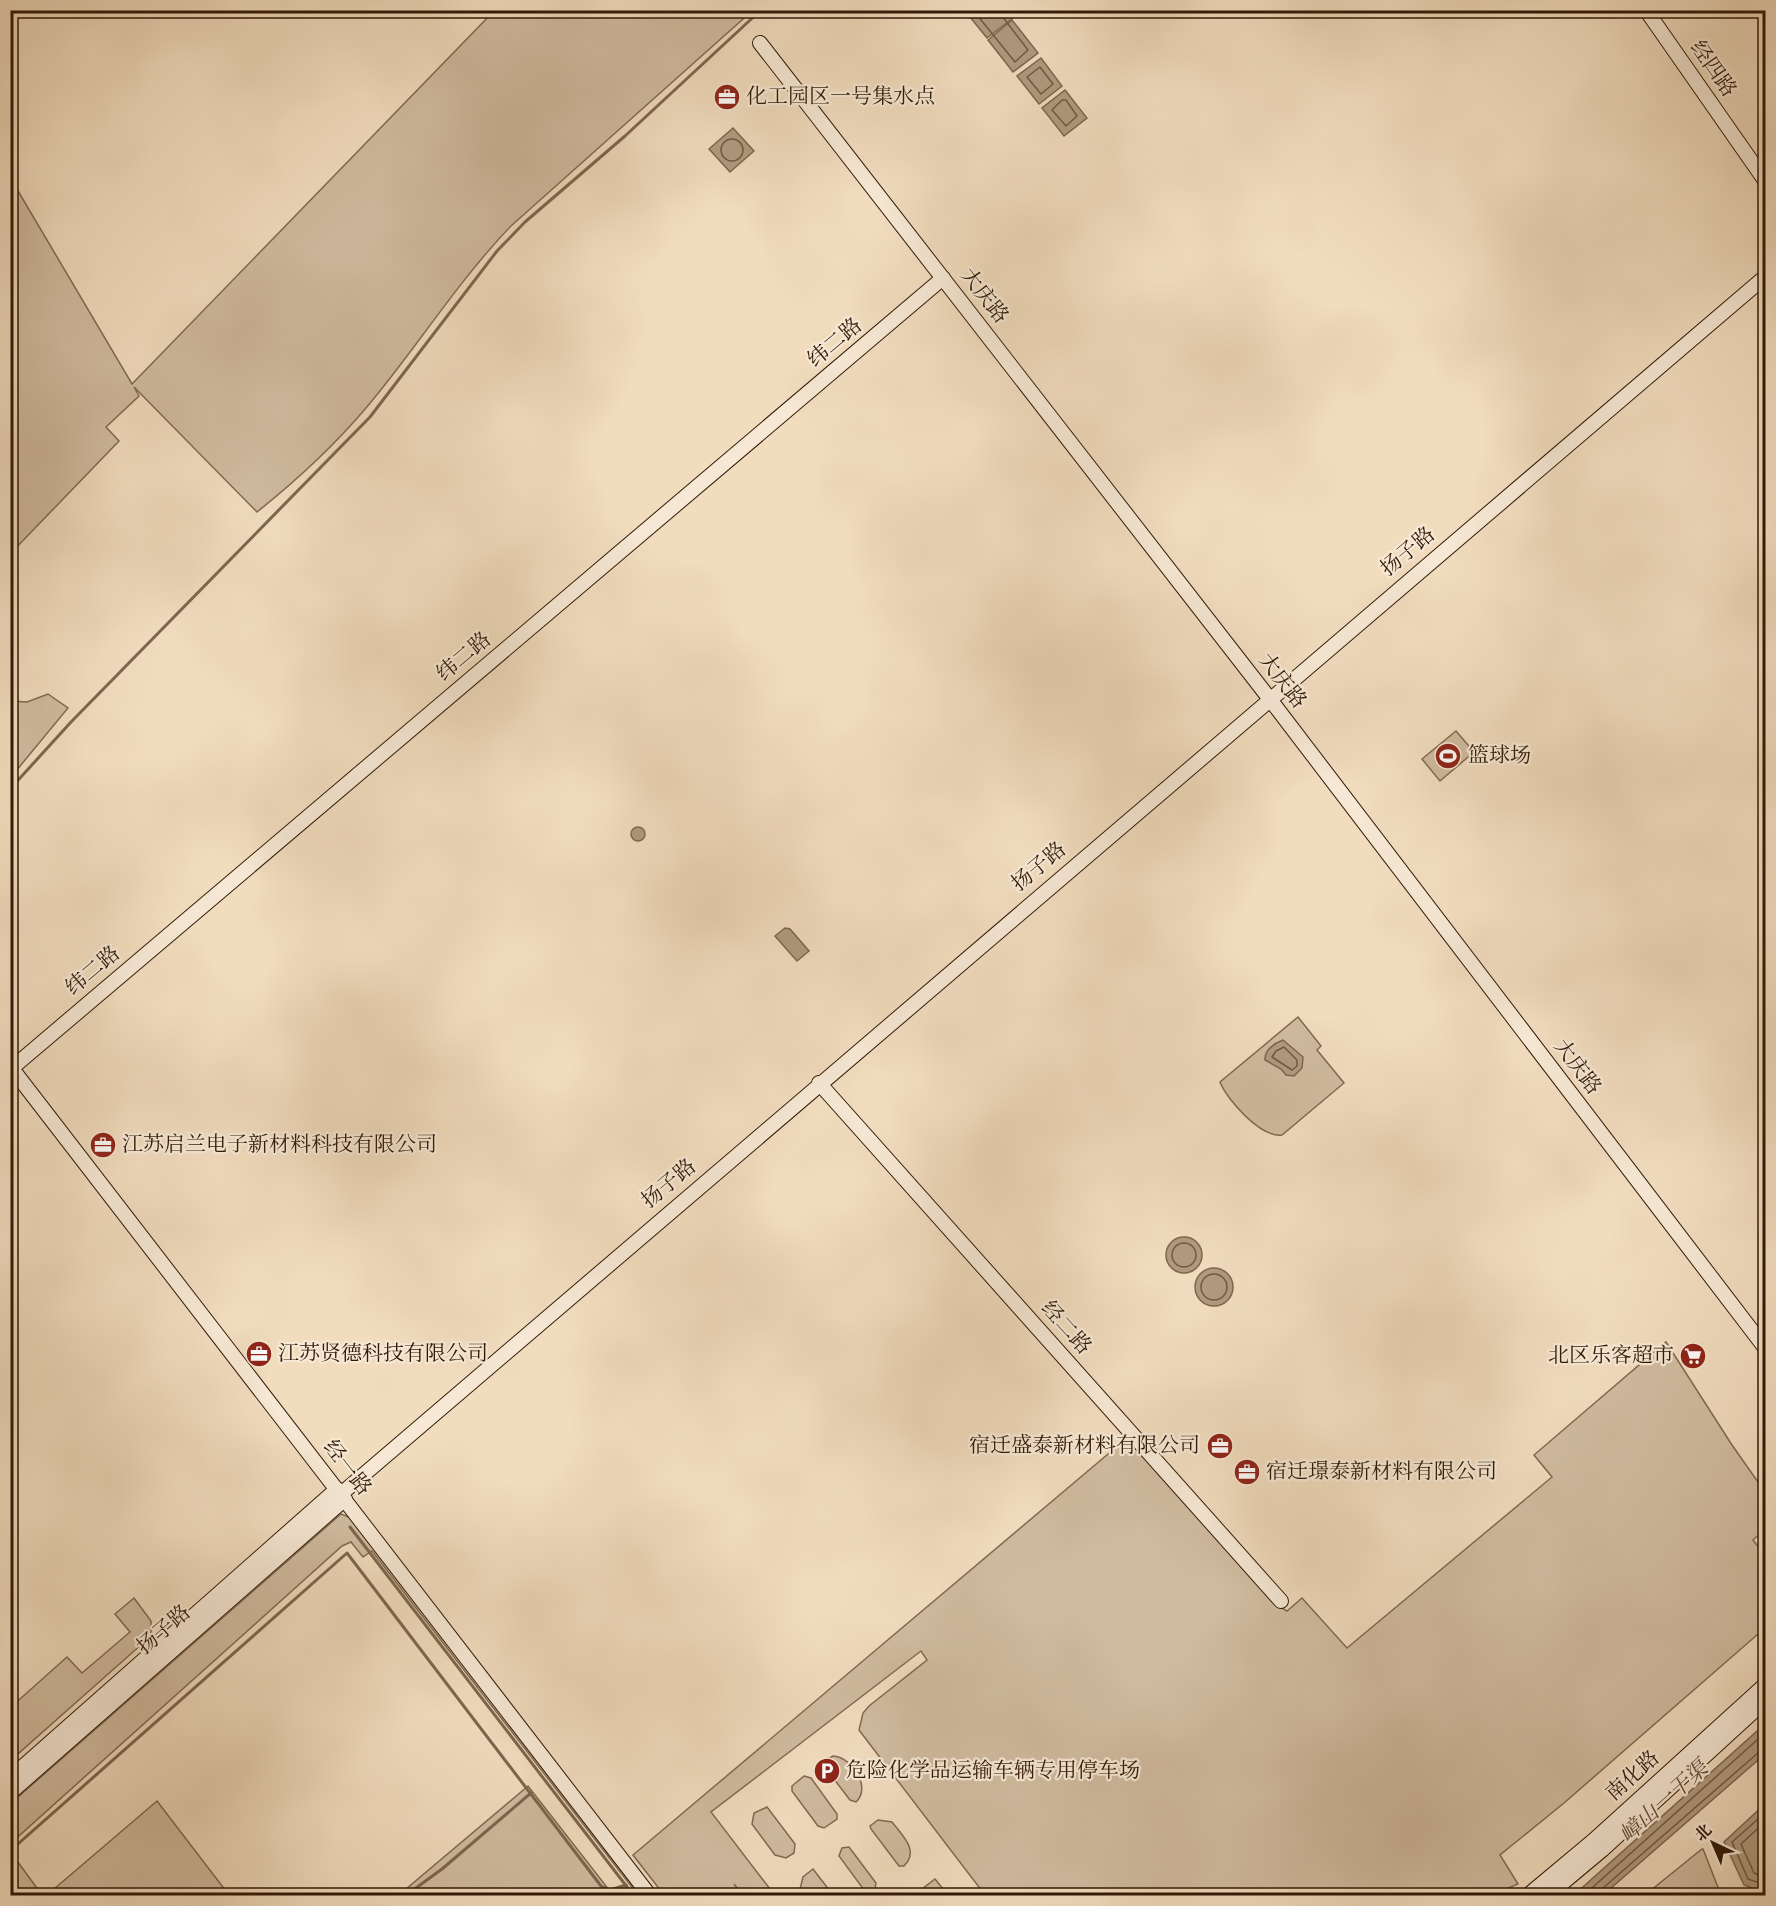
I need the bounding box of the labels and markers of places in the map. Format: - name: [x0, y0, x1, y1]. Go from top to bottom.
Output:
- office icon: 化工园区一号集水点: [712, 82, 742, 112]
- place label: 化工园区一号集水点: [746, 84, 935, 110]
- sports icon: 篮球场: [1433, 741, 1463, 771]
- place label: 篮球场: [1468, 743, 1531, 769]
- office icon: 江苏启兰电子新材料科技有限公司: [88, 1130, 118, 1160]
- place label: 江苏启兰电子新材料科技有限公司: [122, 1132, 437, 1158]
- office icon: 江苏贤德科技有限公司: [244, 1339, 274, 1369]
- place label: 江苏贤德科技有限公司: [278, 1341, 488, 1367]
- supermarket icon: 北区乐客超市: [1678, 1341, 1708, 1371]
- place label: 北区乐客超市: [1548, 1343, 1674, 1369]
- office icon: 宿迁盛泰新材料有限公司: [1205, 1431, 1235, 1461]
- place label: 宿迁盛泰新材料有限公司: [969, 1433, 1200, 1459]
- office icon: 宿迁璟泰新材料有限公司: [1232, 1457, 1262, 1487]
- place label: 宿迁璟泰新材料有限公司: [1266, 1459, 1497, 1485]
- parking icon: 危险化学品运输车辆专用停车场: [812, 1756, 842, 1786]
- place label: 危险化学品运输车辆专用停车场: [846, 1758, 1140, 1784]

